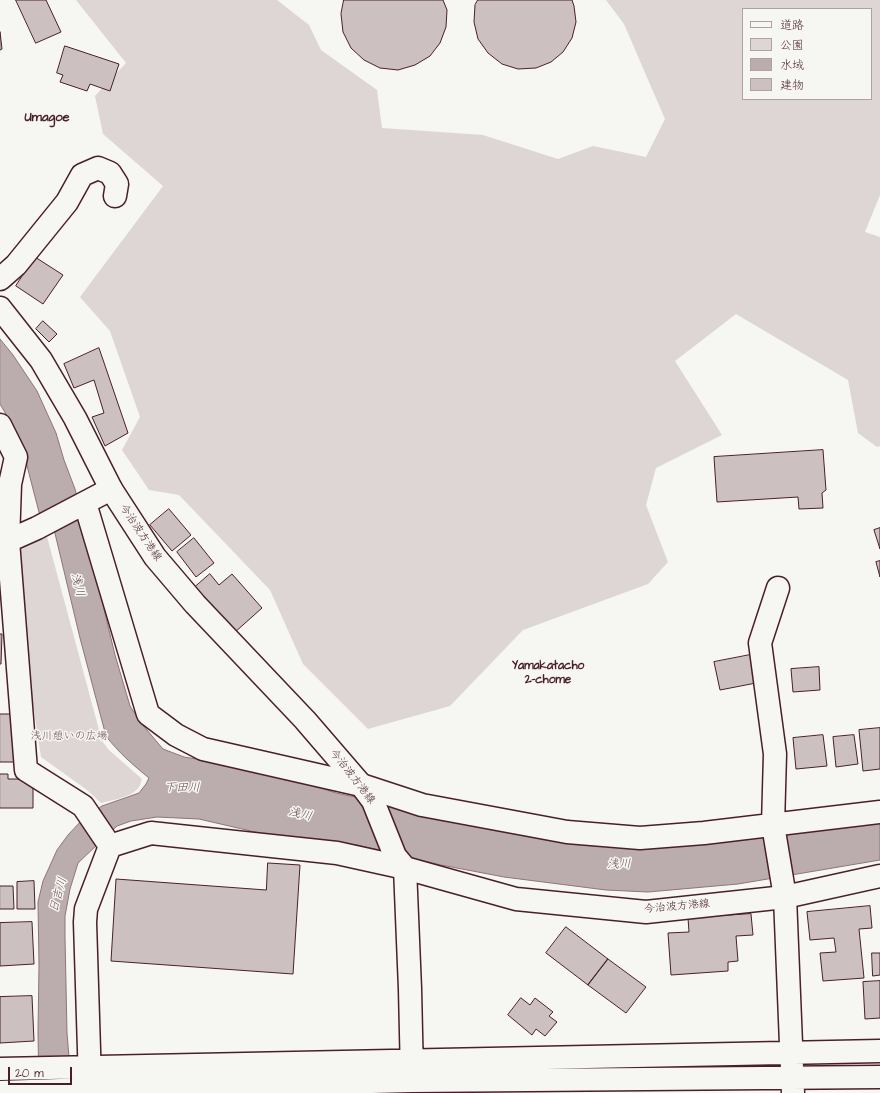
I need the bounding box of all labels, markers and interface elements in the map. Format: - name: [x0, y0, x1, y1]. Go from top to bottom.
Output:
- legend: [742, 8, 872, 100]
- text: 道路: [780, 17, 804, 34]
- text: 公園: [780, 37, 804, 54]
- text: 水域: [780, 57, 804, 74]
- text: 建物: [780, 77, 804, 94]
- district label: Umagoe: [24, 110, 70, 126]
- street label: 今治波方港線: [116, 502, 164, 564]
- water label: 浅川: [67, 572, 87, 598]
- district label: Yamakatacho 2-chome: [512, 659, 584, 687]
- park label: 浅川憩いの広場: [31, 730, 107, 744]
- street label: 今治波方港線: [326, 747, 378, 807]
- water label: 下田川: [164, 781, 200, 795]
- water label: 浅川: [287, 805, 313, 825]
- water label: 浅川: [607, 858, 631, 872]
- water label: 日吉川: [47, 876, 71, 914]
- street label: 今治波方港線: [644, 898, 710, 916]
- scale bar: [10, 1059, 74, 1085]
- text: 20 m: [15, 1065, 44, 1082]

